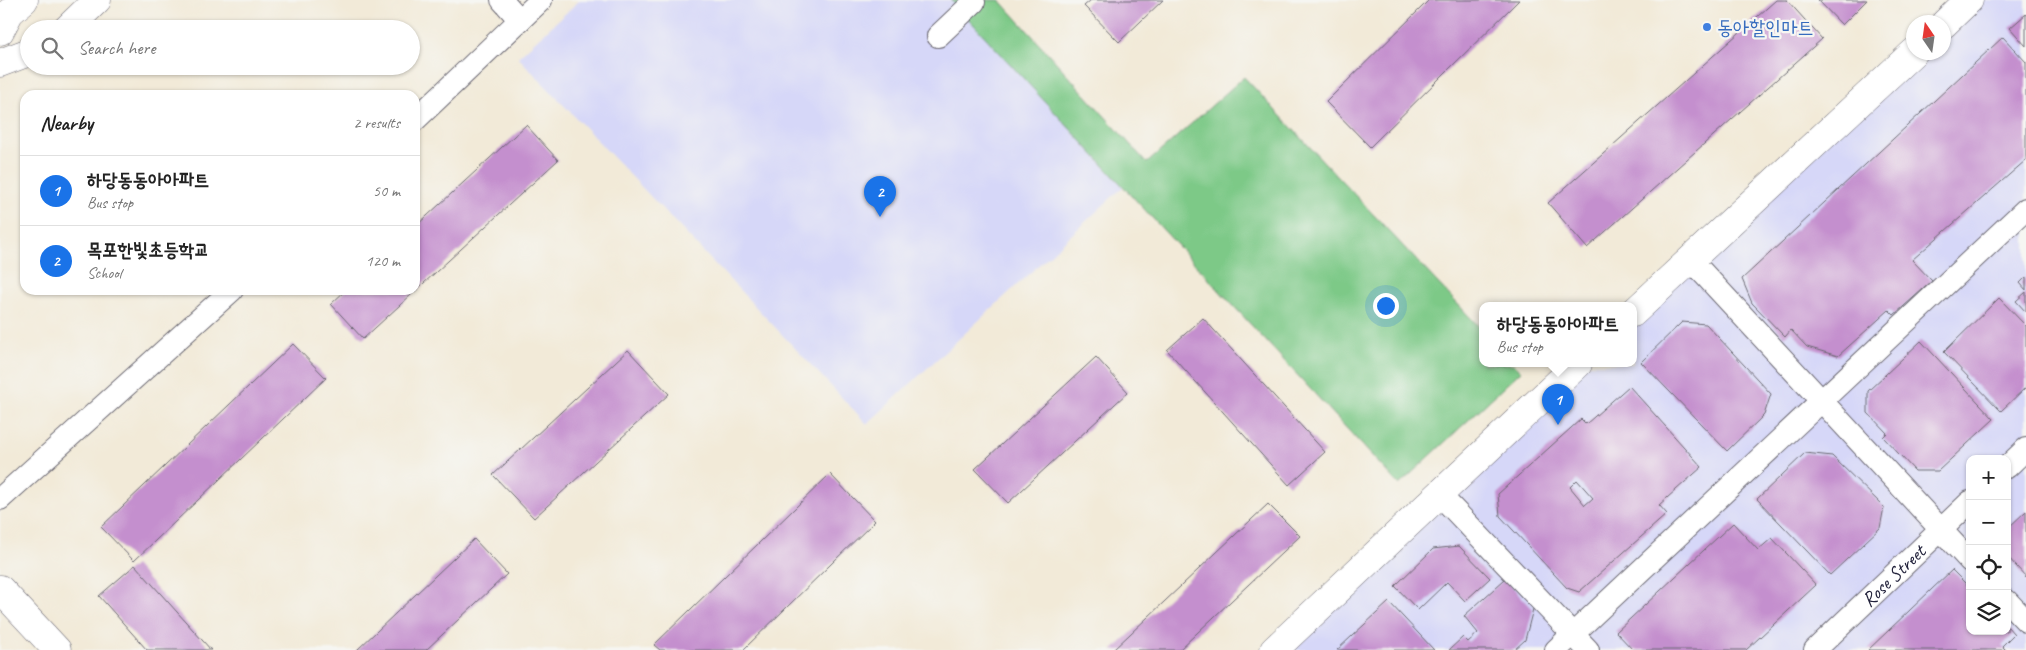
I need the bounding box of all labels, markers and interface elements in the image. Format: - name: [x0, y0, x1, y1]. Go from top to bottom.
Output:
- place label: 동아할인마트: [1717, 15, 1814, 40]
- north arrow: [1906, 15, 1951, 60]
- search box: [20, 20, 420, 75]
- marker: 동아할인마트: [1701, 21, 1713, 33]
- icon: search: [38, 34, 66, 62]
- text: Search here: [78, 36, 155, 60]
- text: Nearby: [40, 110, 93, 136]
- text: 2 results: [353, 113, 400, 133]
- text: 하당동동아아파트: [87, 168, 209, 192]
- pin: 2: [864, 176, 896, 217]
- text: 1: [52, 181, 60, 201]
- text: 50 m: [373, 181, 400, 201]
- text: Bus stop: [87, 193, 133, 213]
- text: 목포한빛초등학교: [87, 238, 209, 262]
- text: 2: [52, 251, 60, 271]
- text: 120 m: [366, 251, 400, 271]
- text: School: [87, 263, 121, 283]
- your location: [1373, 293, 1399, 319]
- popup: [1479, 302, 1637, 367]
- text: 하당동동아아파트: [1497, 312, 1619, 336]
- text: Bus stop: [1497, 337, 1543, 357]
- pin: 1: [1542, 384, 1574, 425]
- map controls: [1966, 455, 2011, 635]
- button: +: [1966, 455, 2011, 500]
- button: −: [1966, 500, 2011, 545]
- street label: Rose Street: [1856, 538, 1932, 612]
- button: locate: [1966, 545, 2011, 590]
- button: layers: [1966, 590, 2011, 635]

